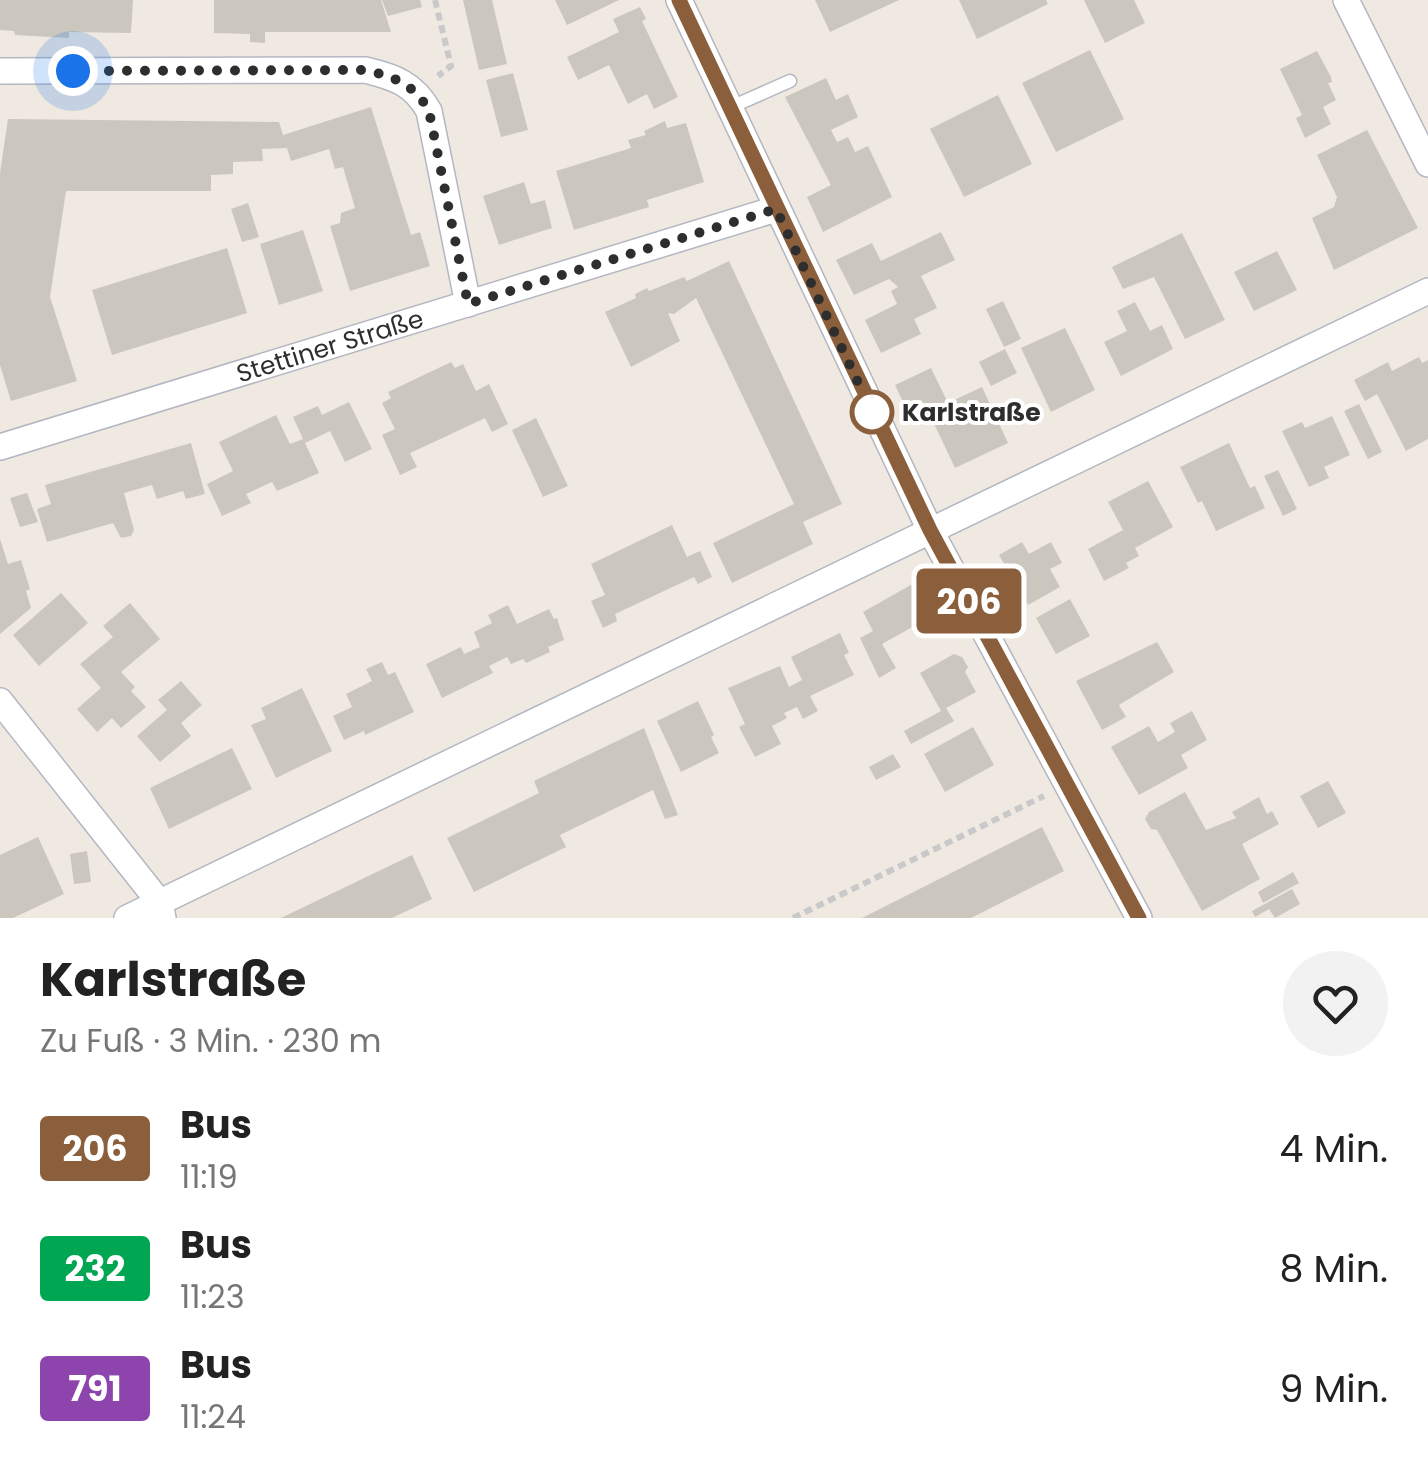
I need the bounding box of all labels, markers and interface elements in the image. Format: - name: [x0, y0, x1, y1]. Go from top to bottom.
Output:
- your location: [48, 46, 98, 96]
- street label: Stettiner Straße: [232, 301, 428, 391]
- marker: Karlstraße: [851, 391, 893, 433]
- place label: Karlstraße: [902, 395, 1041, 430]
- line badge: 206: [912, 568, 1026, 634]
- text: 206: [936, 577, 1002, 626]
- text: Karlstraße: [40, 946, 306, 1013]
- button: heart: [1283, 951, 1388, 1056]
- text: Zu Fuß · 3 Min. · 230 m: [40, 1018, 381, 1063]
- text: Bus: [180, 1098, 252, 1151]
- text: 4 Min.: [1280, 1122, 1388, 1175]
- text: 206: [62, 1124, 128, 1173]
- text: 11:19: [180, 1154, 238, 1199]
- text: Bus: [180, 1218, 252, 1271]
- text: 8 Min.: [1280, 1242, 1388, 1295]
- text: 232: [64, 1244, 126, 1293]
- text: 11:23: [180, 1274, 245, 1319]
- text: Bus: [180, 1338, 252, 1391]
- text: 9 Min.: [1280, 1362, 1388, 1415]
- text: 791: [68, 1364, 122, 1413]
- text: 11:24: [180, 1394, 246, 1439]

